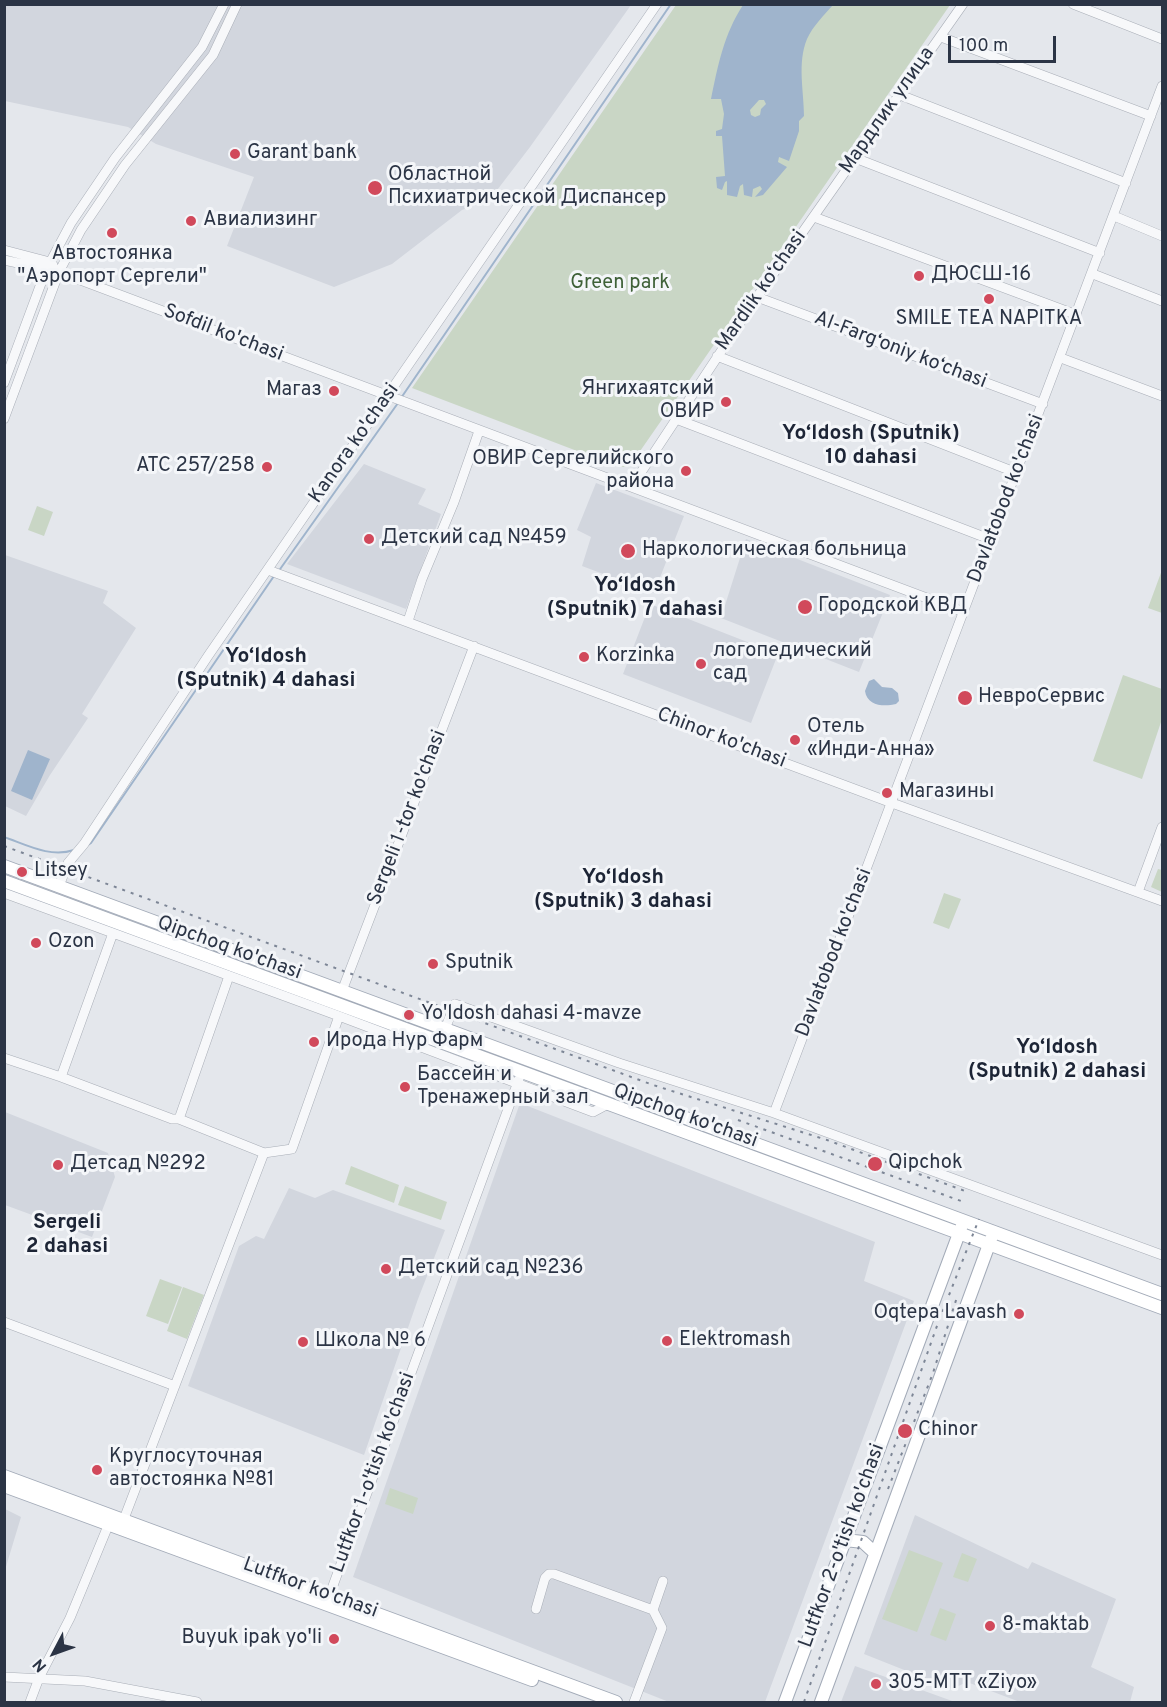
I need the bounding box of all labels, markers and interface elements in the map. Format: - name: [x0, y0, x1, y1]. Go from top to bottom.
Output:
- scale bar: [951, 24, 1059, 62]
- text: 100 m: [959, 35, 1008, 58]
- street label: Мардлик улица: [835, 43, 941, 179]
- place label: Garant bank: [247, 142, 357, 166]
- marker: Garant bank: [228, 147, 242, 161]
- place label: Областной Психиатрической Диспансер: [388, 164, 666, 211]
- marker: Областной Психиатрической Диспансер: [366, 179, 384, 197]
- place label: Авиализинг: [203, 209, 317, 233]
- marker: Авиализинг: [184, 214, 198, 228]
- marker: Автостоянка "Аэропорт Сергели": [105, 226, 119, 240]
- street label: Mardlik ko‘chasi: [712, 226, 812, 356]
- place label: Автостоянка "Аэропорт Сергели": [17, 243, 207, 290]
- place label: ДЮСШ-16: [931, 264, 1031, 288]
- marker: ДЮСШ-16: [912, 269, 926, 283]
- park label: Green park: [570, 272, 670, 296]
- marker: SMILE TEA NAPITKA: [982, 292, 996, 306]
- street label: Sofdil ko'chasi: [160, 300, 286, 368]
- street label: Al-Farg‘oniy ko‘chasi: [810, 307, 990, 395]
- place label: SMILE TEA NAPITKA: [896, 308, 1082, 332]
- place label: Янгихаятский ОВИР: [581, 378, 714, 425]
- place label: Магаз: [266, 379, 322, 403]
- street label: Kanora ko'chasi: [305, 379, 405, 509]
- marker: Магаз: [327, 384, 341, 398]
- marker: Янгихаятский ОВИР: [719, 395, 733, 409]
- street label: Davlatobod ko'chasi: [964, 411, 1050, 587]
- district label: Yo‘ldosh (Sputnik) 10 dahasi: [782, 422, 960, 472]
- place label: ОВИР Сергелийского района: [472, 448, 674, 495]
- place label: АТС 257/258: [136, 455, 255, 479]
- marker: АТС 257/258: [260, 460, 274, 474]
- marker: ОВИР Сергелийского района: [679, 464, 693, 478]
- place label: Детский сад №459: [381, 527, 567, 551]
- marker: Детский сад №459: [362, 532, 376, 546]
- place label: Наркологическая больница: [642, 539, 907, 563]
- marker: Наркологическая больница: [619, 542, 637, 560]
- district label: Yo‘ldosh (Sputnik) 7 dahasi: [547, 574, 723, 624]
- place label: Городской КВД: [818, 595, 967, 619]
- marker: Городской КВД: [796, 598, 814, 616]
- place label: логопедический сад: [713, 640, 872, 687]
- district label: Yo‘ldosh (Sputnik) 4 dahasi: [177, 645, 355, 695]
- place label: Korzinka: [596, 645, 674, 669]
- marker: Korzinka: [577, 650, 591, 664]
- marker: логопедический сад: [694, 657, 708, 671]
- place label: НевроСервис: [978, 686, 1105, 710]
- marker: НевроСервис: [956, 689, 974, 707]
- street label: Chinor ko'chasi: [653, 703, 789, 775]
- place label: Отель «Инди-Анна»: [807, 716, 935, 763]
- street label: Sergeli 1-tor ko'chasi: [364, 727, 452, 909]
- marker: Отель «Инди-Анна»: [788, 733, 802, 747]
- place label: Магазины: [899, 781, 994, 805]
- marker: Магазины: [880, 786, 894, 800]
- place label: Litsey: [34, 860, 88, 884]
- marker: Litsey: [15, 865, 29, 879]
- street label: Davlatobod ko'chasi: [792, 865, 878, 1041]
- district label: Yo‘ldosh (Sputnik) 3 dahasi: [534, 866, 712, 916]
- street label: Qipchoq ko'chasi: [153, 912, 305, 986]
- place label: Ozon: [48, 931, 94, 955]
- marker: Ozon: [29, 936, 43, 950]
- place label: Sputnik: [445, 952, 513, 976]
- marker: Sputnik: [426, 957, 440, 971]
- place label: Yo'ldosh dahasi 4-mavze: [421, 1003, 641, 1027]
- marker: Yo'ldosh dahasi 4-mavze: [402, 1008, 416, 1022]
- place label: Ирода Нур Фарм: [326, 1030, 483, 1054]
- marker: Ирода Нур Фарм: [307, 1035, 321, 1049]
- district label: Yo‘ldosh (Sputnik) 2 dahasi: [968, 1036, 1146, 1086]
- place label: Бассейн и Тренажерный зал: [417, 1064, 589, 1111]
- marker: Бассейн и Тренажерный зал: [398, 1080, 412, 1094]
- street label: Qipchoq ko'chasi: [609, 1080, 761, 1154]
- place label: Qipchok: [888, 1152, 963, 1176]
- place label: Детсад №292: [70, 1153, 206, 1177]
- marker: Qipchok: [866, 1155, 884, 1173]
- marker: Детсад №292: [51, 1158, 65, 1172]
- district label: Sergeli 2 dahasi: [26, 1211, 108, 1261]
- place label: Детский сад №236: [398, 1257, 583, 1281]
- marker: Детский сад №236: [379, 1262, 393, 1276]
- place label: Oqtepa Lavash: [874, 1302, 1007, 1326]
- marker: Oqtepa Lavash: [1012, 1307, 1026, 1321]
- place label: Elektromash: [679, 1329, 791, 1353]
- place label: Школа № 6: [315, 1330, 426, 1354]
- marker: Elektromash: [660, 1334, 674, 1348]
- marker: Школа № 6: [296, 1335, 310, 1349]
- street label: Lutfkor 1-o'tish ko'chasi: [327, 1370, 421, 1576]
- place label: Chinor: [918, 1419, 978, 1443]
- marker: Chinor: [896, 1422, 914, 1440]
- street label: Lutfkor 2-o'tish ko'chasi: [795, 1441, 891, 1651]
- place label: Круглосуточная автостоянка №81: [109, 1446, 275, 1493]
- marker: Круглосуточная автостоянка №81: [90, 1463, 104, 1477]
- street label: Lutfkor ko'chasi: [239, 1553, 381, 1625]
- place label: 8-maktab: [1002, 1614, 1089, 1638]
- marker: 8-maktab: [983, 1619, 997, 1633]
- north arrow: [24, 1623, 84, 1683]
- place label: Buyuk ipak yo'li: [182, 1627, 322, 1651]
- marker: Buyuk ipak yo'li: [327, 1632, 341, 1646]
- text: N: [29, 1654, 52, 1676]
- place label: 305-MTT «Ziyo»: [888, 1672, 1037, 1696]
- marker: 305-MTT «Ziyo»: [869, 1677, 883, 1691]

